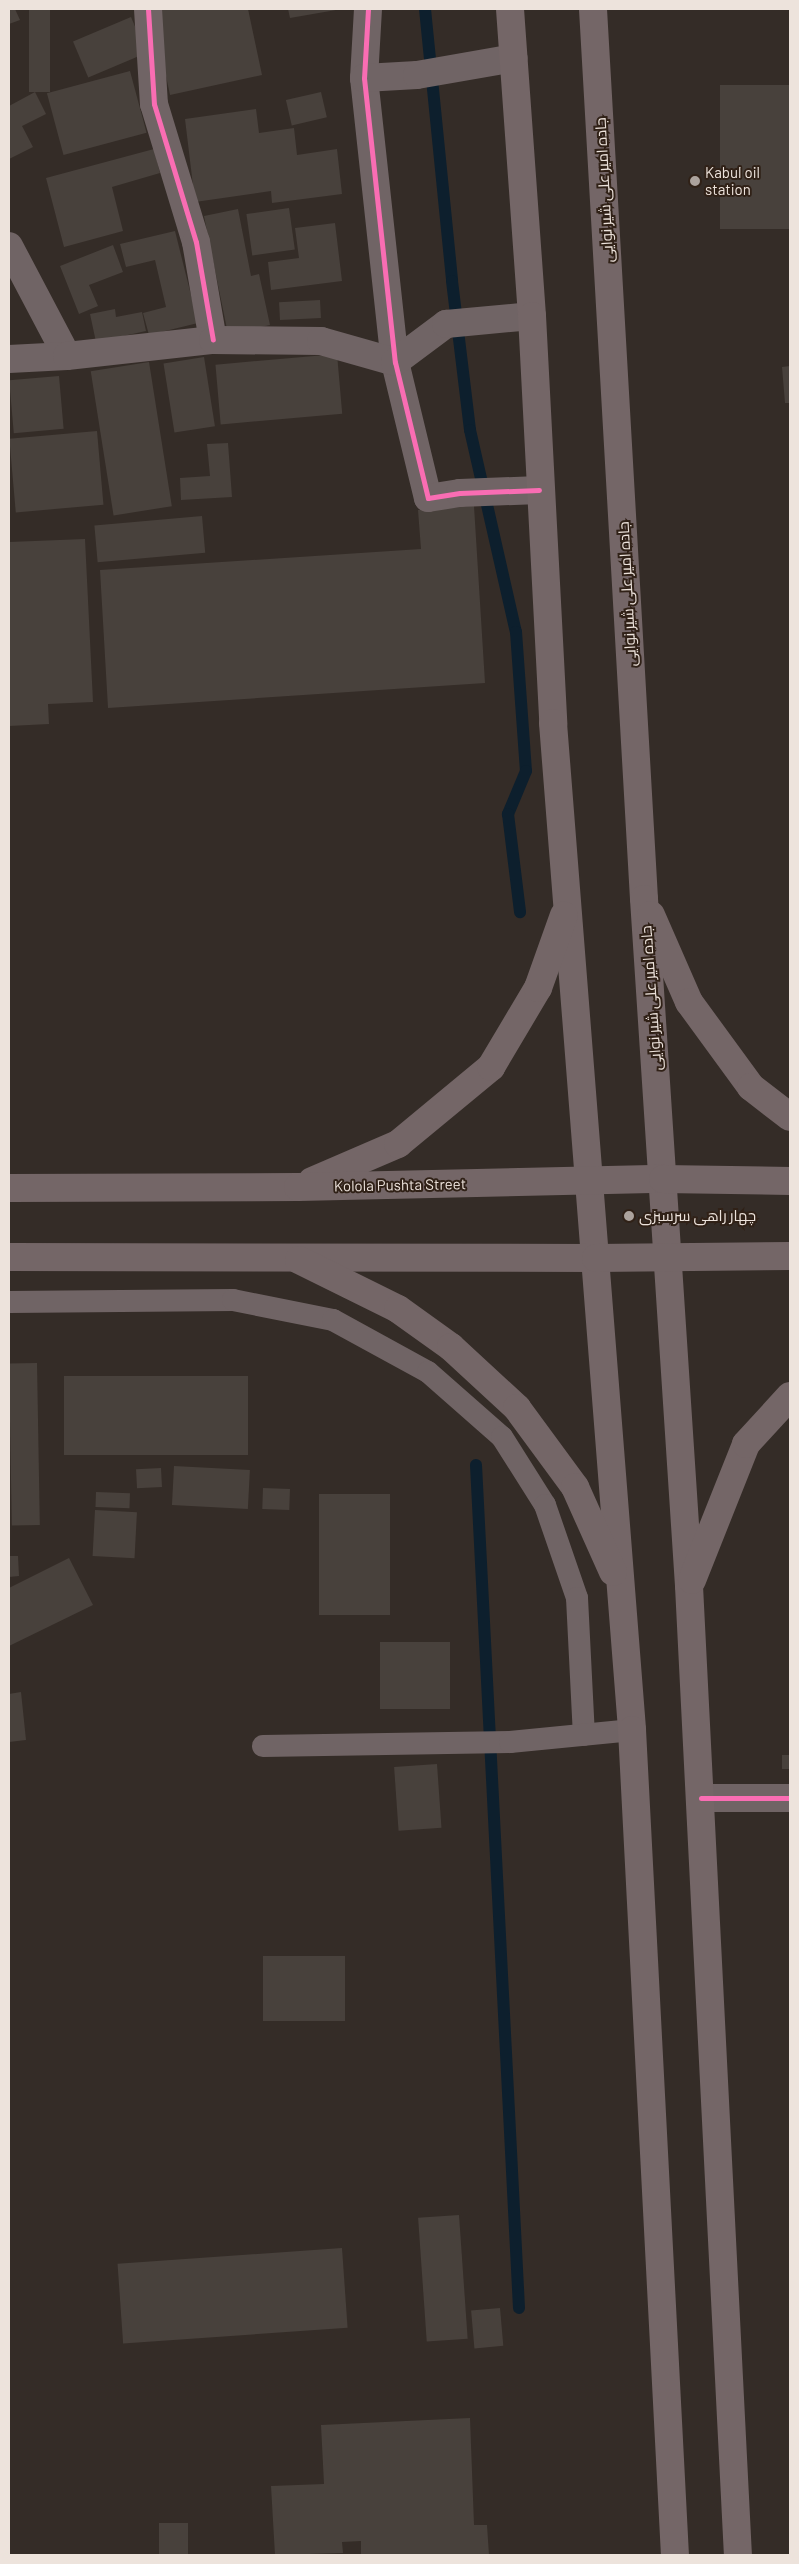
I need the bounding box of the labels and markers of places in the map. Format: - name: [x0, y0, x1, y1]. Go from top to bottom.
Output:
- place label: Kabul oil station: [705, 163, 760, 198]
- marker: Kabul oil station: [689, 175, 701, 187]
- place label: چهار راهی سرسبزی: [639, 1207, 756, 1225]
- marker: چهار راهی سرسبزی: [623, 1210, 635, 1222]

